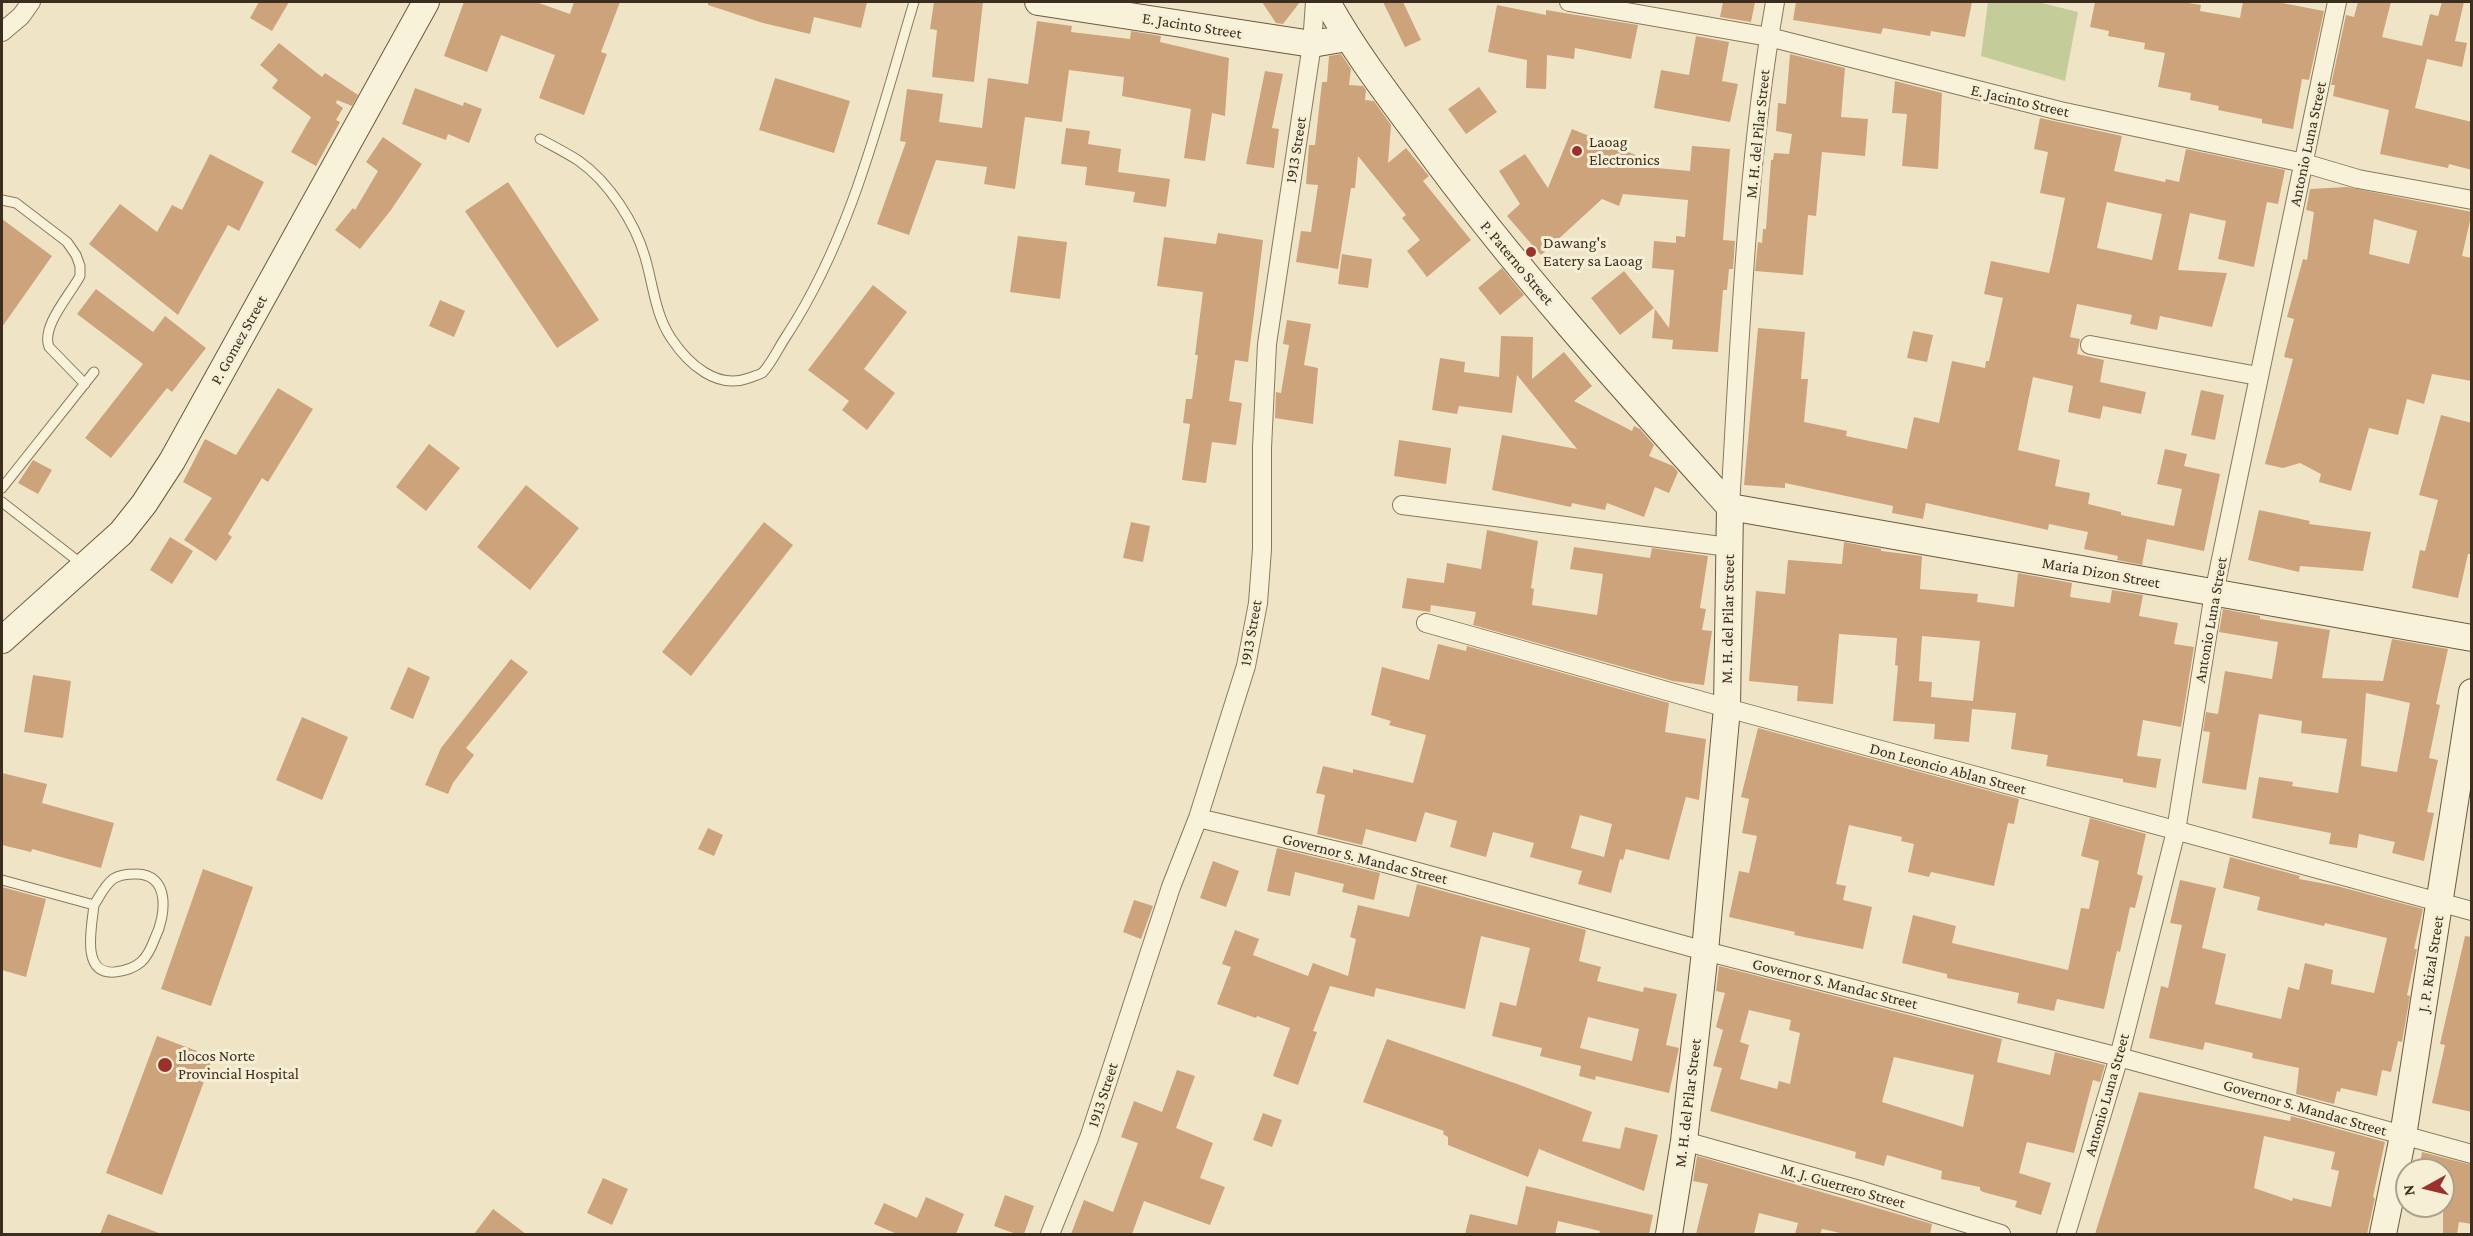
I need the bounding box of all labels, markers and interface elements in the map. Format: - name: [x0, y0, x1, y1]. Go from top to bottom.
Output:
- street label: E. Jacinto Street: [1141, 9, 1243, 43]
- street label: M. H. del Pilar Street: [1742, 68, 1774, 200]
- street label: E. Jacinto Street: [1969, 80, 2071, 122]
- street label: Antonio Luna Street: [2285, 80, 2331, 208]
- street label: 1913 Street: [1281, 115, 1311, 185]
- place label: Laoag Electronics: [1589, 132, 1660, 170]
- marker: Laoag Electronics: [1570, 144, 1584, 158]
- street label: P. Paterno Street: [1476, 217, 1558, 309]
- place label: Dawang's Eatery sa Laoag: [1543, 233, 1643, 271]
- marker: Dawang's Eatery sa Laoag: [1524, 245, 1538, 259]
- street label: P. Gomez Street: [206, 292, 272, 388]
- street label: Maria Dizon Street: [2040, 553, 2162, 593]
- street label: M. H. del Pilar Street: [1717, 554, 1739, 684]
- street label: Antonio Luna Street: [2190, 556, 2232, 684]
- street label: 1913 Street: [1236, 598, 1266, 668]
- street label: Don Leoncio Ablan Street: [1868, 739, 2028, 799]
- street label: Governor S. Mandac Street: [1280, 829, 1450, 889]
- street label: J. P. Rizal Street: [2414, 914, 2448, 1014]
- street label: Governor S. Mandac Street: [1750, 954, 1920, 1014]
- street label: Antonio Luna Street: [2080, 1031, 2134, 1159]
- street label: M. H. del Pilar Street: [1671, 1037, 1705, 1169]
- place label: Ilocos Norte Provincial Hospital: [178, 1046, 299, 1084]
- marker: Ilocos Norte Provincial Hospital: [156, 1056, 174, 1074]
- street label: 1913 Street: [1084, 1060, 1122, 1130]
- street label: Governor S. Mandac Street: [2221, 1075, 2389, 1141]
- north arrow: [2395, 1158, 2455, 1218]
- street label: M. J. Guerrero Street: [1778, 1159, 1908, 1213]
- text: N: [2399, 1184, 2418, 1197]

